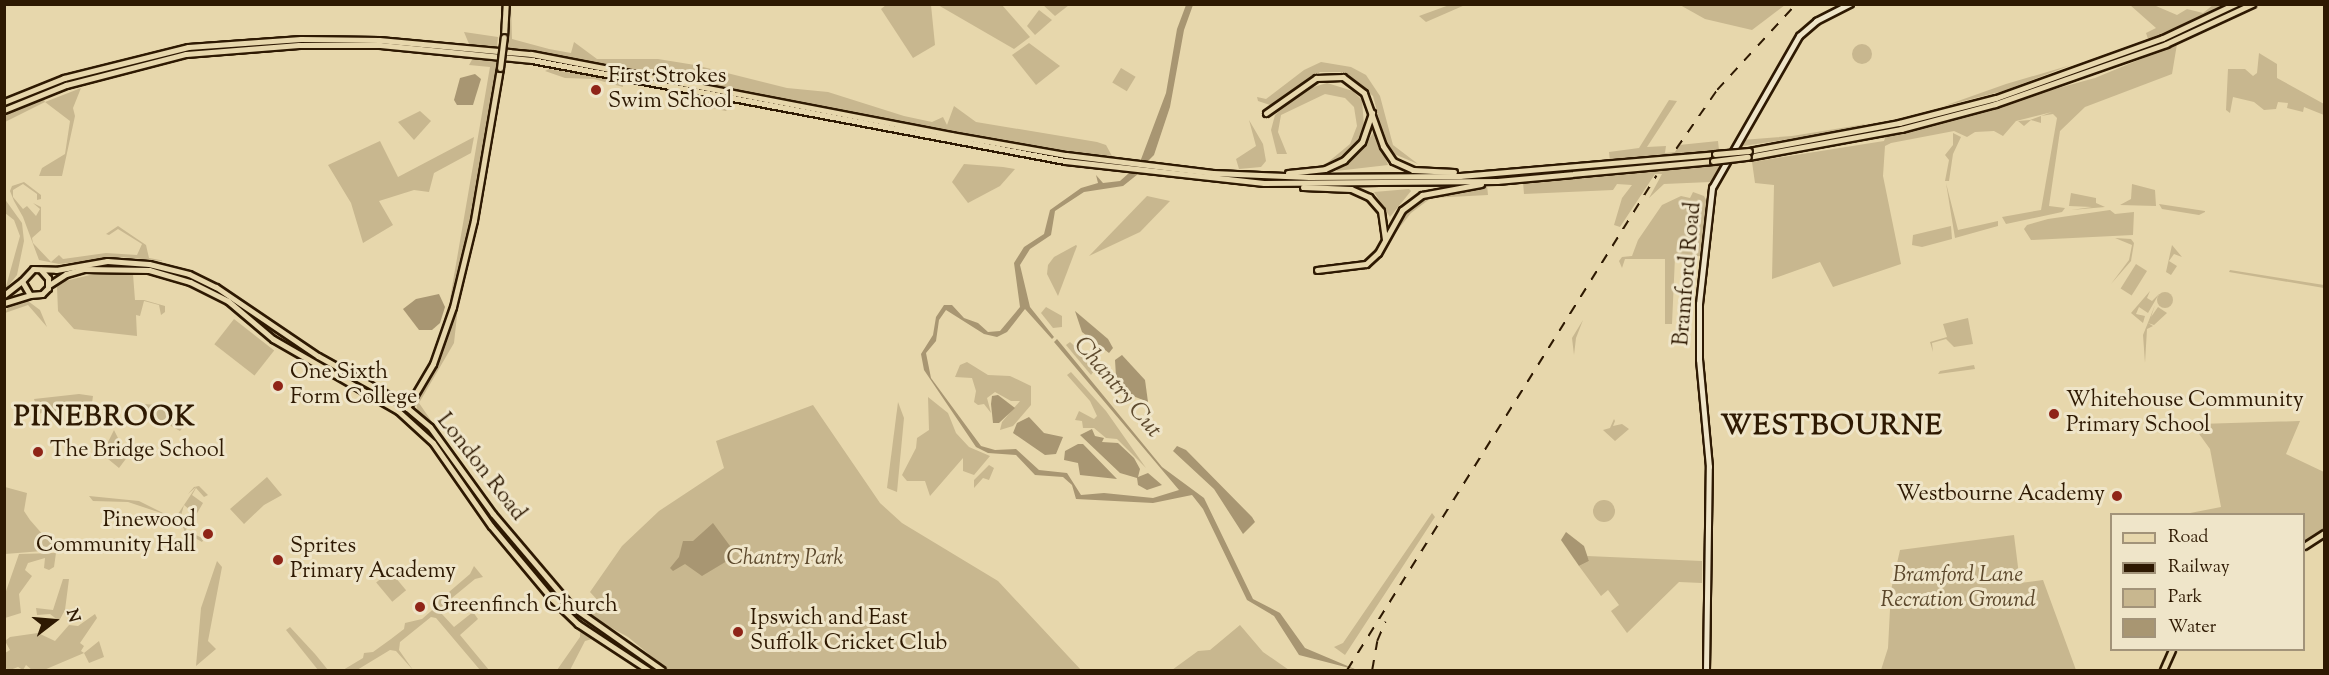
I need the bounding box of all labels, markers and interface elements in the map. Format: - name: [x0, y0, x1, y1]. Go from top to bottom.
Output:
- place label: First Strokes Swim School: [608, 64, 732, 116]
- marker: First Strokes Swim School: [589, 83, 603, 97]
- street label: Bramford Road: [1670, 201, 1708, 347]
- water label: Chantry Cut: [1066, 332, 1168, 444]
- place label: One Sixth Form College: [290, 360, 417, 412]
- marker: One Sixth Form College: [271, 379, 285, 393]
- place label: Whitehouse Community Primary School: [2066, 388, 2304, 440]
- district label: PINEBROOK: [14, 401, 196, 435]
- marker: Whitehouse Community Primary School: [2047, 407, 2061, 421]
- street label: London Road: [430, 409, 530, 527]
- district label: WESTBOURNE: [1720, 410, 1944, 444]
- place label: The Bridge School: [50, 439, 225, 465]
- marker: The Bridge School: [31, 445, 45, 459]
- place label: Westbourne Academy: [1896, 483, 2105, 509]
- marker: Westbourne Academy: [2110, 489, 2124, 503]
- place label: Pinewood Community Hall: [36, 508, 196, 560]
- legend: [2110, 513, 2305, 651]
- text: Road: [2168, 525, 2208, 551]
- marker: Pinewood Community Hall: [201, 527, 215, 541]
- place label: Sprites Primary Academy: [290, 534, 456, 586]
- park label: Chantry Park: [727, 547, 843, 573]
- marker: Sprites Primary Academy: [271, 553, 285, 567]
- text: Railway: [2168, 555, 2230, 581]
- park label: Bramford Lane Recration Ground: [1880, 563, 2036, 614]
- text: Park: [2168, 585, 2202, 611]
- north arrow: [24, 591, 84, 651]
- place label: Greenfinch Church: [432, 594, 618, 620]
- marker: Greenfinch Church: [413, 600, 427, 614]
- place label: Ipswich and East Suffolk Cricket Club: [750, 606, 947, 658]
- text: N: [59, 607, 85, 625]
- text: Water: [2168, 615, 2216, 641]
- marker: Ipswich and East Suffolk Cricket Club: [731, 625, 745, 639]

